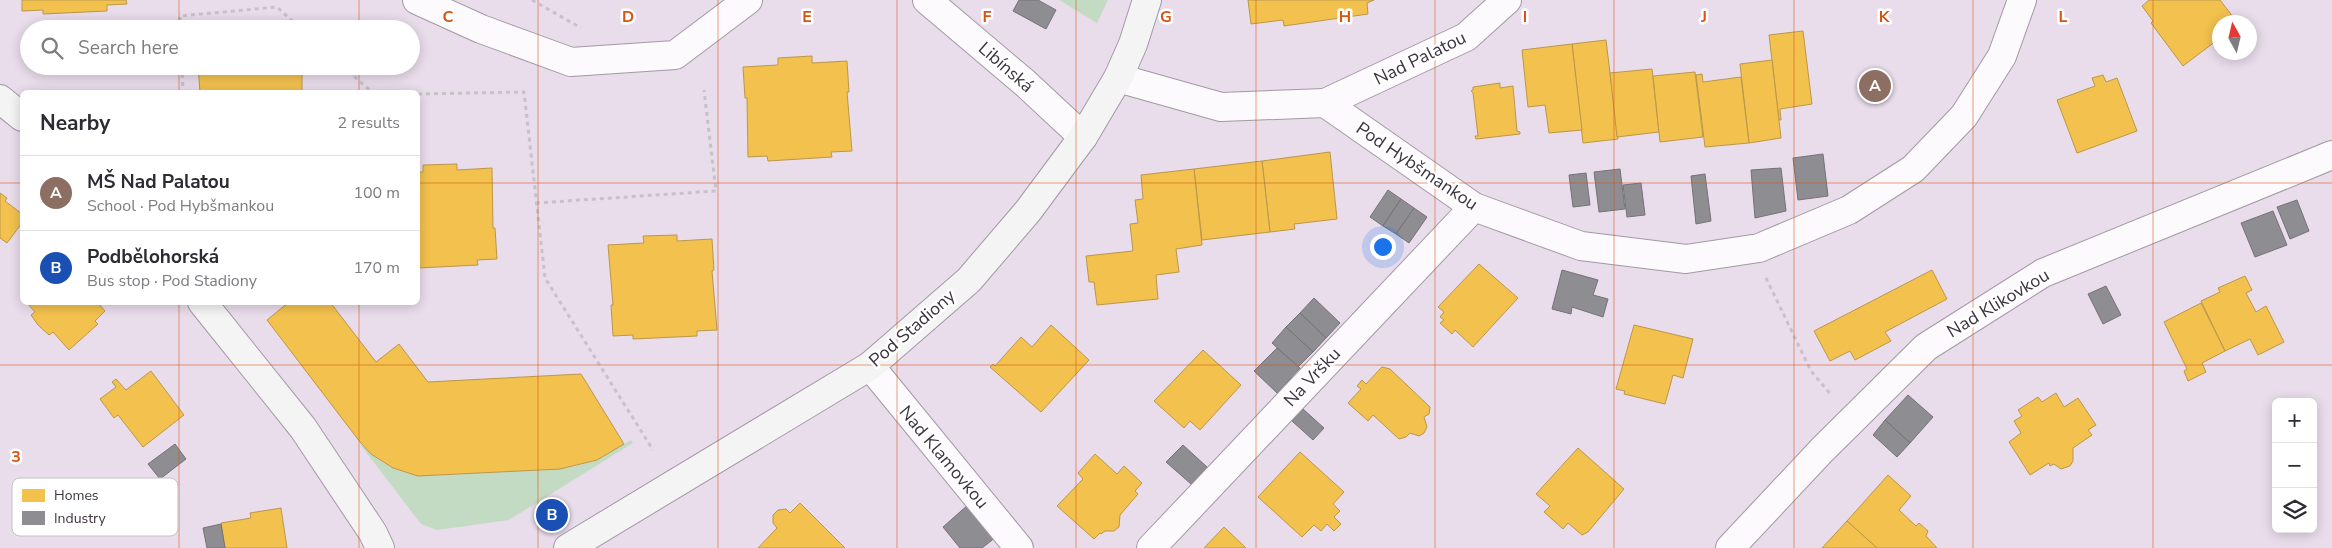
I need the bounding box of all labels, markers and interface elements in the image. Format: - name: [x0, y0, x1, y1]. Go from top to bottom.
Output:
- text: C: [443, 6, 454, 28]
- text: D: [622, 6, 634, 28]
- text: E: [802, 6, 812, 28]
- text: F: [983, 6, 992, 28]
- text: G: [1160, 6, 1172, 28]
- text: H: [1339, 6, 1351, 28]
- text: I: [1523, 6, 1527, 28]
- text: J: [1700, 6, 1707, 28]
- text: K: [1879, 6, 1891, 28]
- text: L: [2059, 6, 2068, 28]
- north arrow: [2212, 15, 2257, 60]
- search box: [20, 20, 420, 75]
- street label: Nad Palatou: [1370, 25, 1470, 91]
- icon: search: [38, 34, 66, 62]
- text: Search here: [78, 35, 179, 61]
- street label: Libínská: [973, 36, 1039, 98]
- pin: A: [1859, 67, 1891, 105]
- text: Nearby: [40, 109, 110, 137]
- text: 2 results: [338, 112, 400, 134]
- street label: Pod Hybšmankou: [1351, 116, 1483, 216]
- text: MŠ Nad Palatou: [87, 169, 230, 195]
- text: A: [50, 182, 62, 204]
- text: 100 m: [353, 182, 400, 204]
- text: School · Pod Hybšmankou: [87, 195, 274, 217]
- your location: [1370, 234, 1396, 260]
- text: Podbělohorská: [87, 244, 219, 270]
- text: B: [50, 257, 62, 279]
- text: 170 m: [353, 257, 400, 279]
- street label: Nad Klikovkou: [1942, 263, 2054, 343]
- text: Bus stop · Pod Stadiony: [87, 270, 257, 292]
- street label: Pod Stadiony: [864, 283, 961, 372]
- street label: Na Vršku: [1278, 342, 1346, 412]
- map controls: [2272, 398, 2317, 533]
- button: +: [2272, 398, 2317, 443]
- street label: Nad Klamovkou: [894, 400, 994, 514]
- button: −: [2272, 443, 2317, 488]
- text: 3: [11, 446, 21, 468]
- legend: [12, 478, 178, 536]
- text: Homes: [54, 486, 99, 505]
- button: layers: [2272, 488, 2317, 533]
- pin: B: [536, 496, 568, 534]
- text: Industry: [54, 509, 107, 528]

